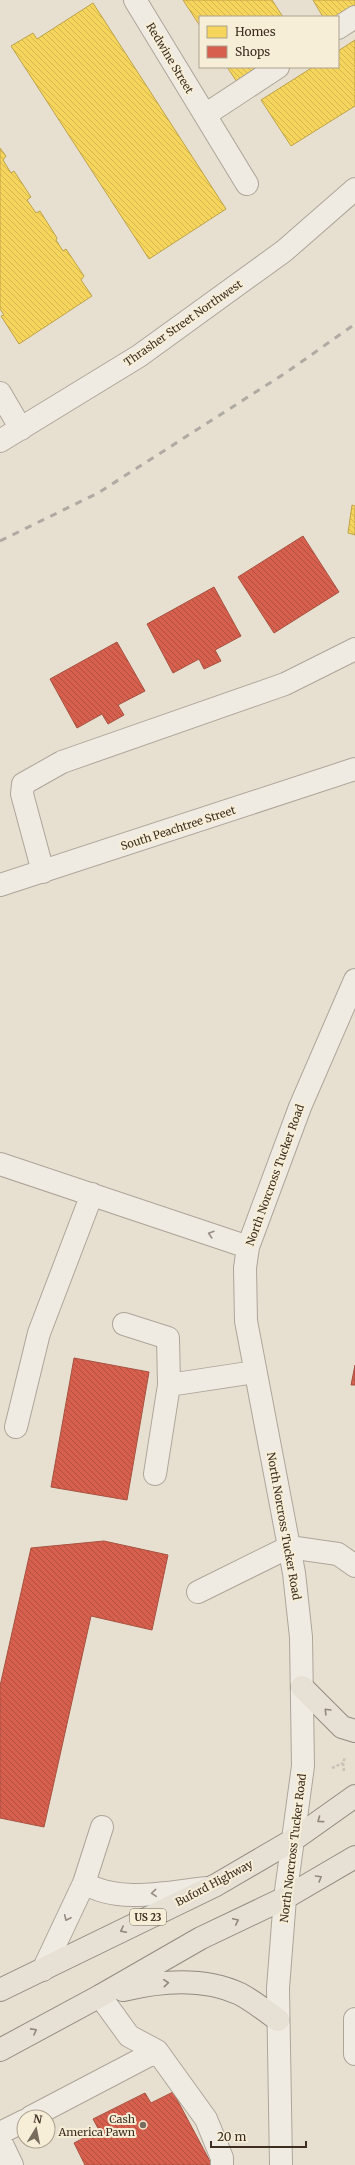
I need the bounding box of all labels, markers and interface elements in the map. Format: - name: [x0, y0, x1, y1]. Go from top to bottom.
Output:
- legend: [199, 16, 339, 68]
- street label: Redwine Street: [143, 20, 197, 97]
- text: Homes: [235, 24, 276, 39]
- text: Shops: [235, 44, 270, 59]
- street label: Thrasher Street Northwest: [121, 276, 245, 369]
- street label: South Peachtree Street: [119, 803, 238, 853]
- street label: North Norcross Tucker Road: [243, 1102, 307, 1248]
- one-way arrow: [208, 1230, 215, 1239]
- street label: North Norcross Tucker Road: [264, 1451, 304, 1601]
- one-way arrow: [325, 1709, 332, 1716]
- street label: North Norcross Tucker Road: [277, 1772, 309, 1923]
- one-way arrow: [318, 1815, 325, 1822]
- street label: Buford Highway: [173, 1856, 256, 1909]
- one-way arrow: [315, 1876, 322, 1883]
- one-way arrow: [151, 1888, 157, 1897]
- road number: US 23: [130, 1909, 166, 1925]
- one-way arrow: [64, 1914, 72, 1921]
- one-way arrow: [232, 1918, 239, 1926]
- one-way arrow: [120, 1925, 127, 1933]
- one-way arrow: [163, 1978, 169, 1987]
- one-way arrow: [30, 2028, 38, 2036]
- north arrow: [16, 2109, 56, 2149]
- text: N: [32, 2112, 44, 2127]
- place label: Cash America Pawn: [58, 2112, 136, 2139]
- marker: Cash America Pawn: [138, 2120, 148, 2130]
- scale bar: [211, 2123, 306, 2149]
- text: 20 m: [217, 2129, 246, 2144]

